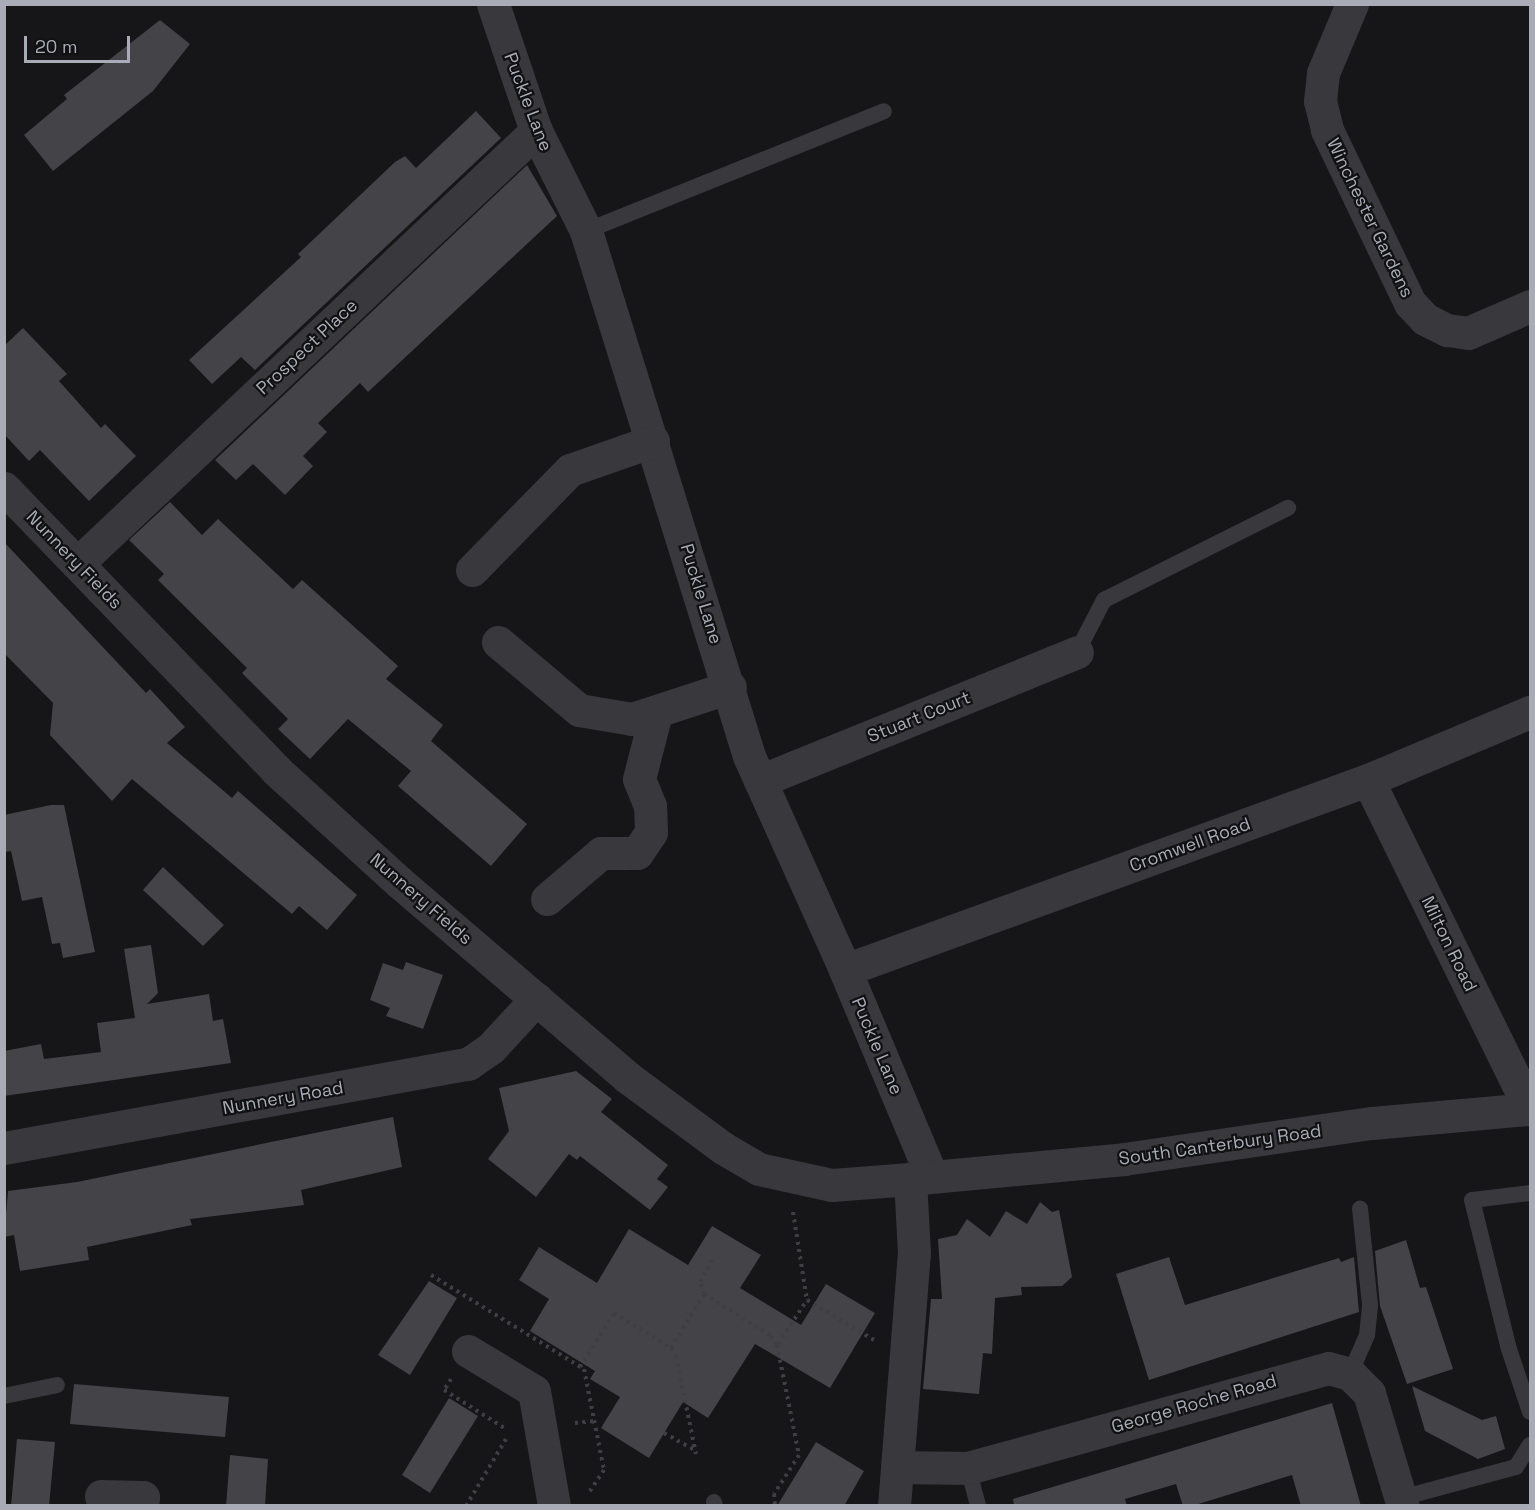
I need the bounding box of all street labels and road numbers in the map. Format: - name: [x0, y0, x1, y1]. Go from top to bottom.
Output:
- street label: Puckle Lane: [499, 50, 557, 154]
- street label: Winchester Gardens: [1322, 135, 1418, 301]
- street label: Prospect Place: [252, 295, 362, 399]
- street label: Nunnery Fields: [22, 506, 126, 614]
- street label: Puckle Lane: [675, 541, 727, 647]
- street label: Stuart Court: [864, 687, 974, 747]
- street label: Cromwell Road: [1127, 813, 1253, 877]
- street label: Nunnery Fields: [365, 849, 477, 949]
- street label: Milton Road: [1417, 893, 1481, 995]
- street label: Puckle Lane: [847, 994, 907, 1098]
- street label: Nunnery Road: [221, 1077, 345, 1119]
- street label: South Canterbury Road: [1117, 1120, 1323, 1170]
- street label: George Roche Road: [1109, 1370, 1279, 1438]

